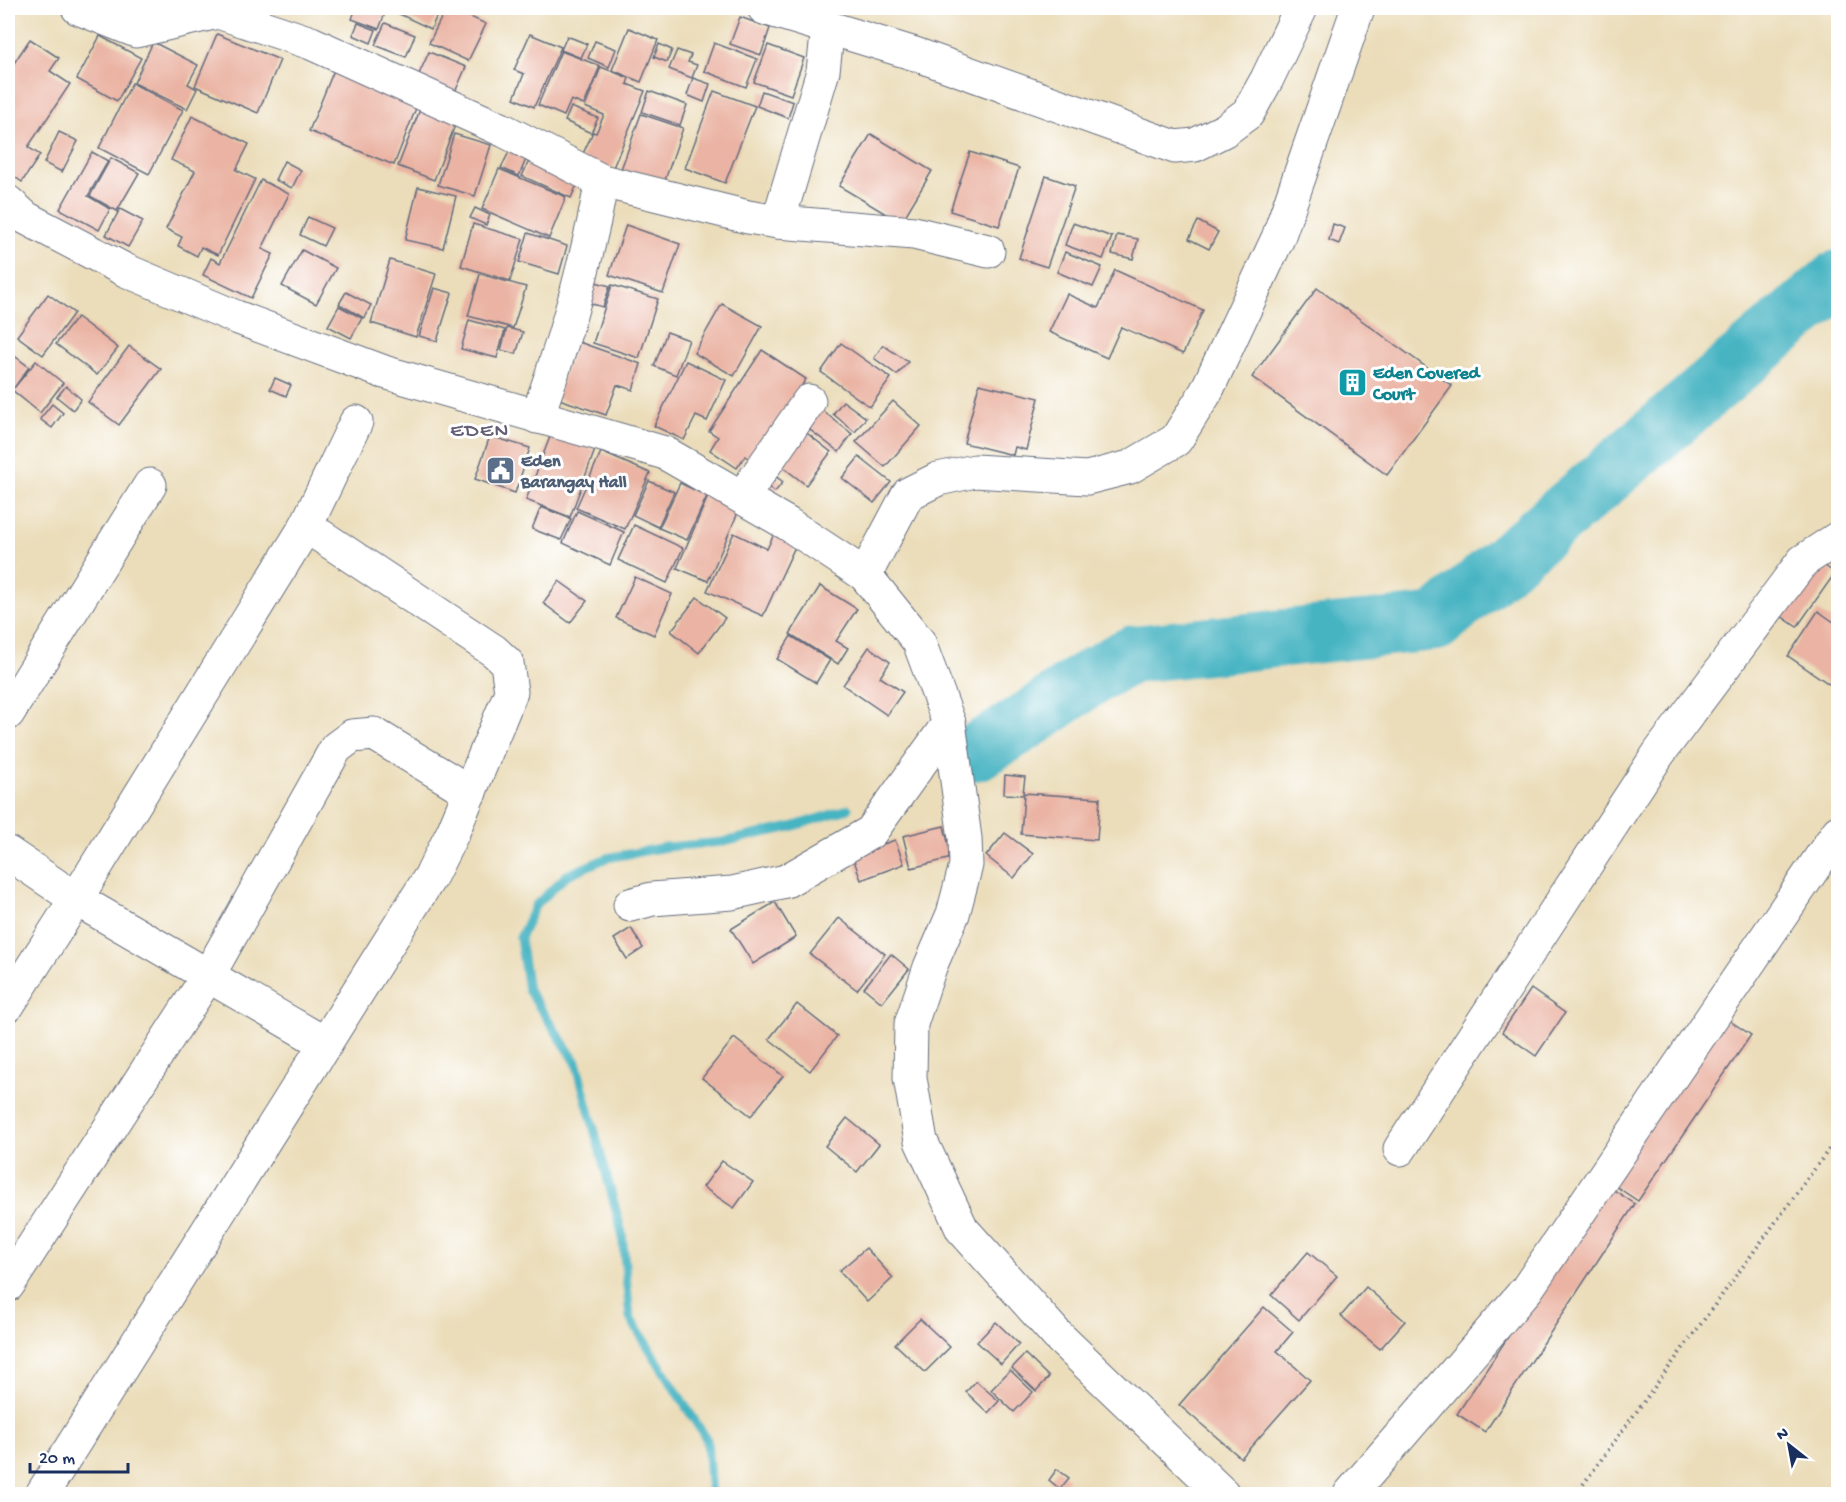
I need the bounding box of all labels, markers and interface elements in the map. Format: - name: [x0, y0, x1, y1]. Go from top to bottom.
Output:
- place label: Eden Covered Court: [1372, 364, 1482, 406]
- building icon: Eden Covered Court: [1336, 366, 1368, 398]
- district label: EDEN: [450, 420, 510, 445]
- place label: Eden Barangay Hall: [520, 452, 627, 494]
- public building icon: Eden Barangay Hall: [484, 454, 516, 486]
- north arrow: [1759, 1415, 1819, 1475]
- text: N: [1774, 1424, 1793, 1446]
- scale bar: [30, 1436, 128, 1474]
- text: 20 m: [39, 1449, 75, 1470]

